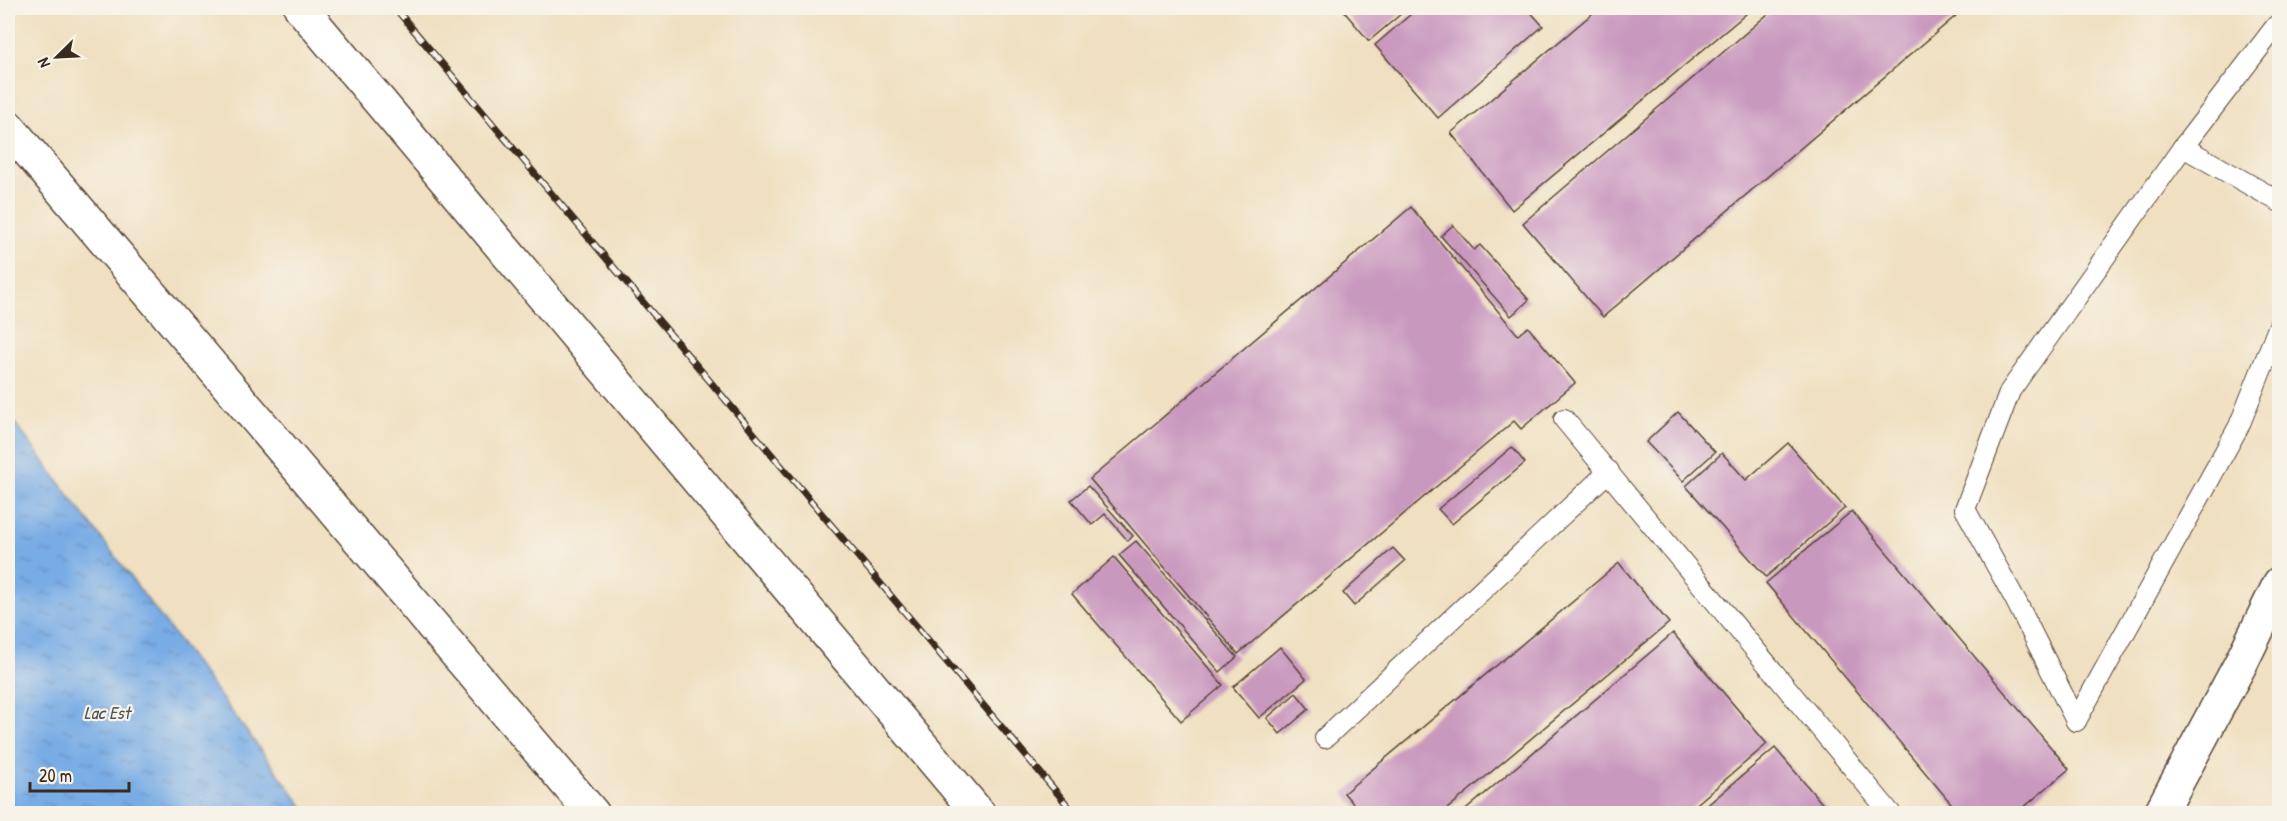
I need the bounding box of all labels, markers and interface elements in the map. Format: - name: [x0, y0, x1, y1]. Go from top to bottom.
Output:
- north arrow: [27, 27, 87, 87]
- text: N: [31, 54, 55, 71]
- water label: Lac Est: [84, 700, 133, 725]
- scale bar: [30, 755, 129, 793]
- text: 20 m: [39, 763, 72, 788]

